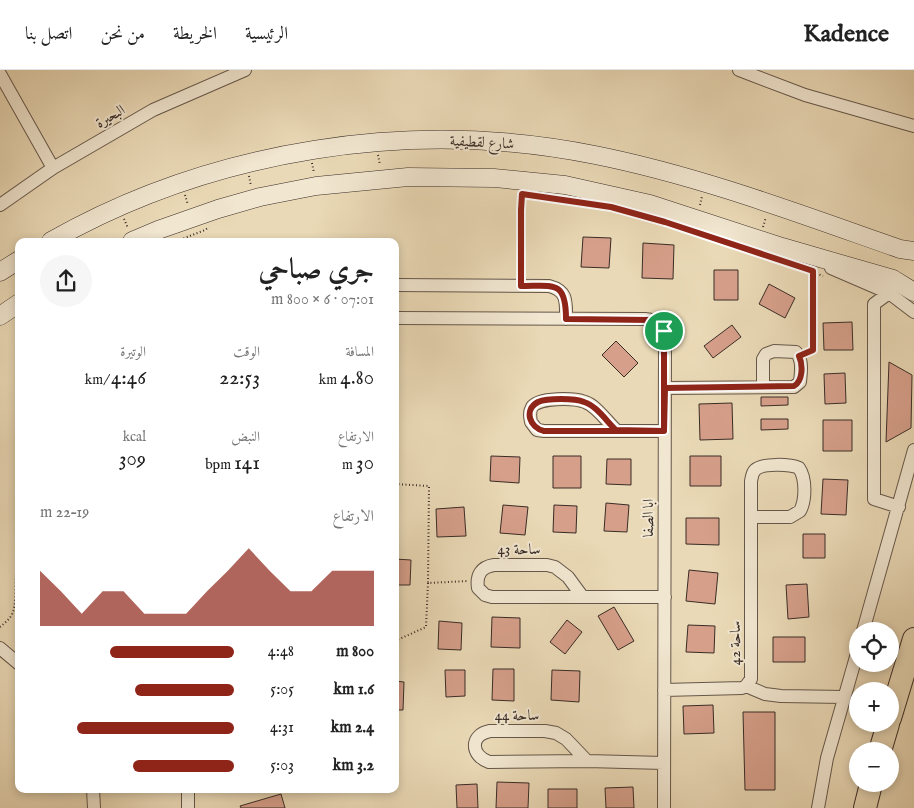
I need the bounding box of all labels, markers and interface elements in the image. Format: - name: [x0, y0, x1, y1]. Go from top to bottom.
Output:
- text: Kadence: [803, 19, 889, 50]
- text: اتصل بنا: [25, 23, 72, 46]
- text: من نحن: [100, 23, 145, 46]
- text: الخريطة: [173, 23, 217, 46]
- text: الرئيسية: [245, 23, 288, 46]
- street label: البحيرة: [92, 100, 129, 132]
- street label: شارع لقطيفية: [449, 131, 515, 157]
- text: جري صباحي: [259, 253, 374, 288]
- button: share: [40, 255, 92, 307]
- text: 07:01 · 6 × 800 m: [271, 290, 374, 310]
- pin: [643, 310, 685, 352]
- icon: arrive: [650, 317, 678, 345]
- text: الوتيرة: [120, 343, 146, 361]
- text: الوقت: [233, 343, 260, 361]
- text: المسافة: [345, 343, 374, 361]
- text: 4:46: [111, 365, 146, 392]
- text: 22:53: [219, 365, 260, 392]
- text: 4.80: [340, 365, 374, 392]
- text: /km: [85, 371, 111, 389]
- text: km: [319, 371, 340, 389]
- text: kcal: [123, 428, 146, 446]
- text: النبض: [231, 428, 260, 446]
- text: الارتفاع: [338, 428, 374, 446]
- text: 309: [119, 446, 146, 473]
- text: 141: [234, 450, 260, 477]
- text: 30: [356, 450, 374, 477]
- text: bpm: [205, 456, 234, 474]
- text: m: [342, 456, 356, 474]
- street label: ابا الصفا: [639, 499, 658, 537]
- text: 19–22 m: [40, 503, 89, 523]
- text: الارتفاع: [332, 507, 374, 527]
- street label: ساحة 43: [498, 540, 540, 559]
- street label: ساحة 42: [726, 621, 745, 665]
- map controls: [849, 622, 899, 792]
- button: locate: [849, 622, 899, 672]
- text: 4:48: [268, 642, 294, 662]
- text: 800 m: [336, 642, 374, 662]
- text: 5:05: [270, 680, 294, 700]
- text: 1.6 km: [333, 680, 374, 700]
- button: +: [849, 682, 899, 732]
- street label: ساحة 44: [495, 706, 539, 725]
- text: 4:31: [270, 718, 294, 738]
- text: 2.4 km: [331, 718, 374, 738]
- button: −: [849, 742, 899, 792]
- text: 5:03: [270, 756, 294, 776]
- text: 3.2 km: [333, 756, 374, 776]

